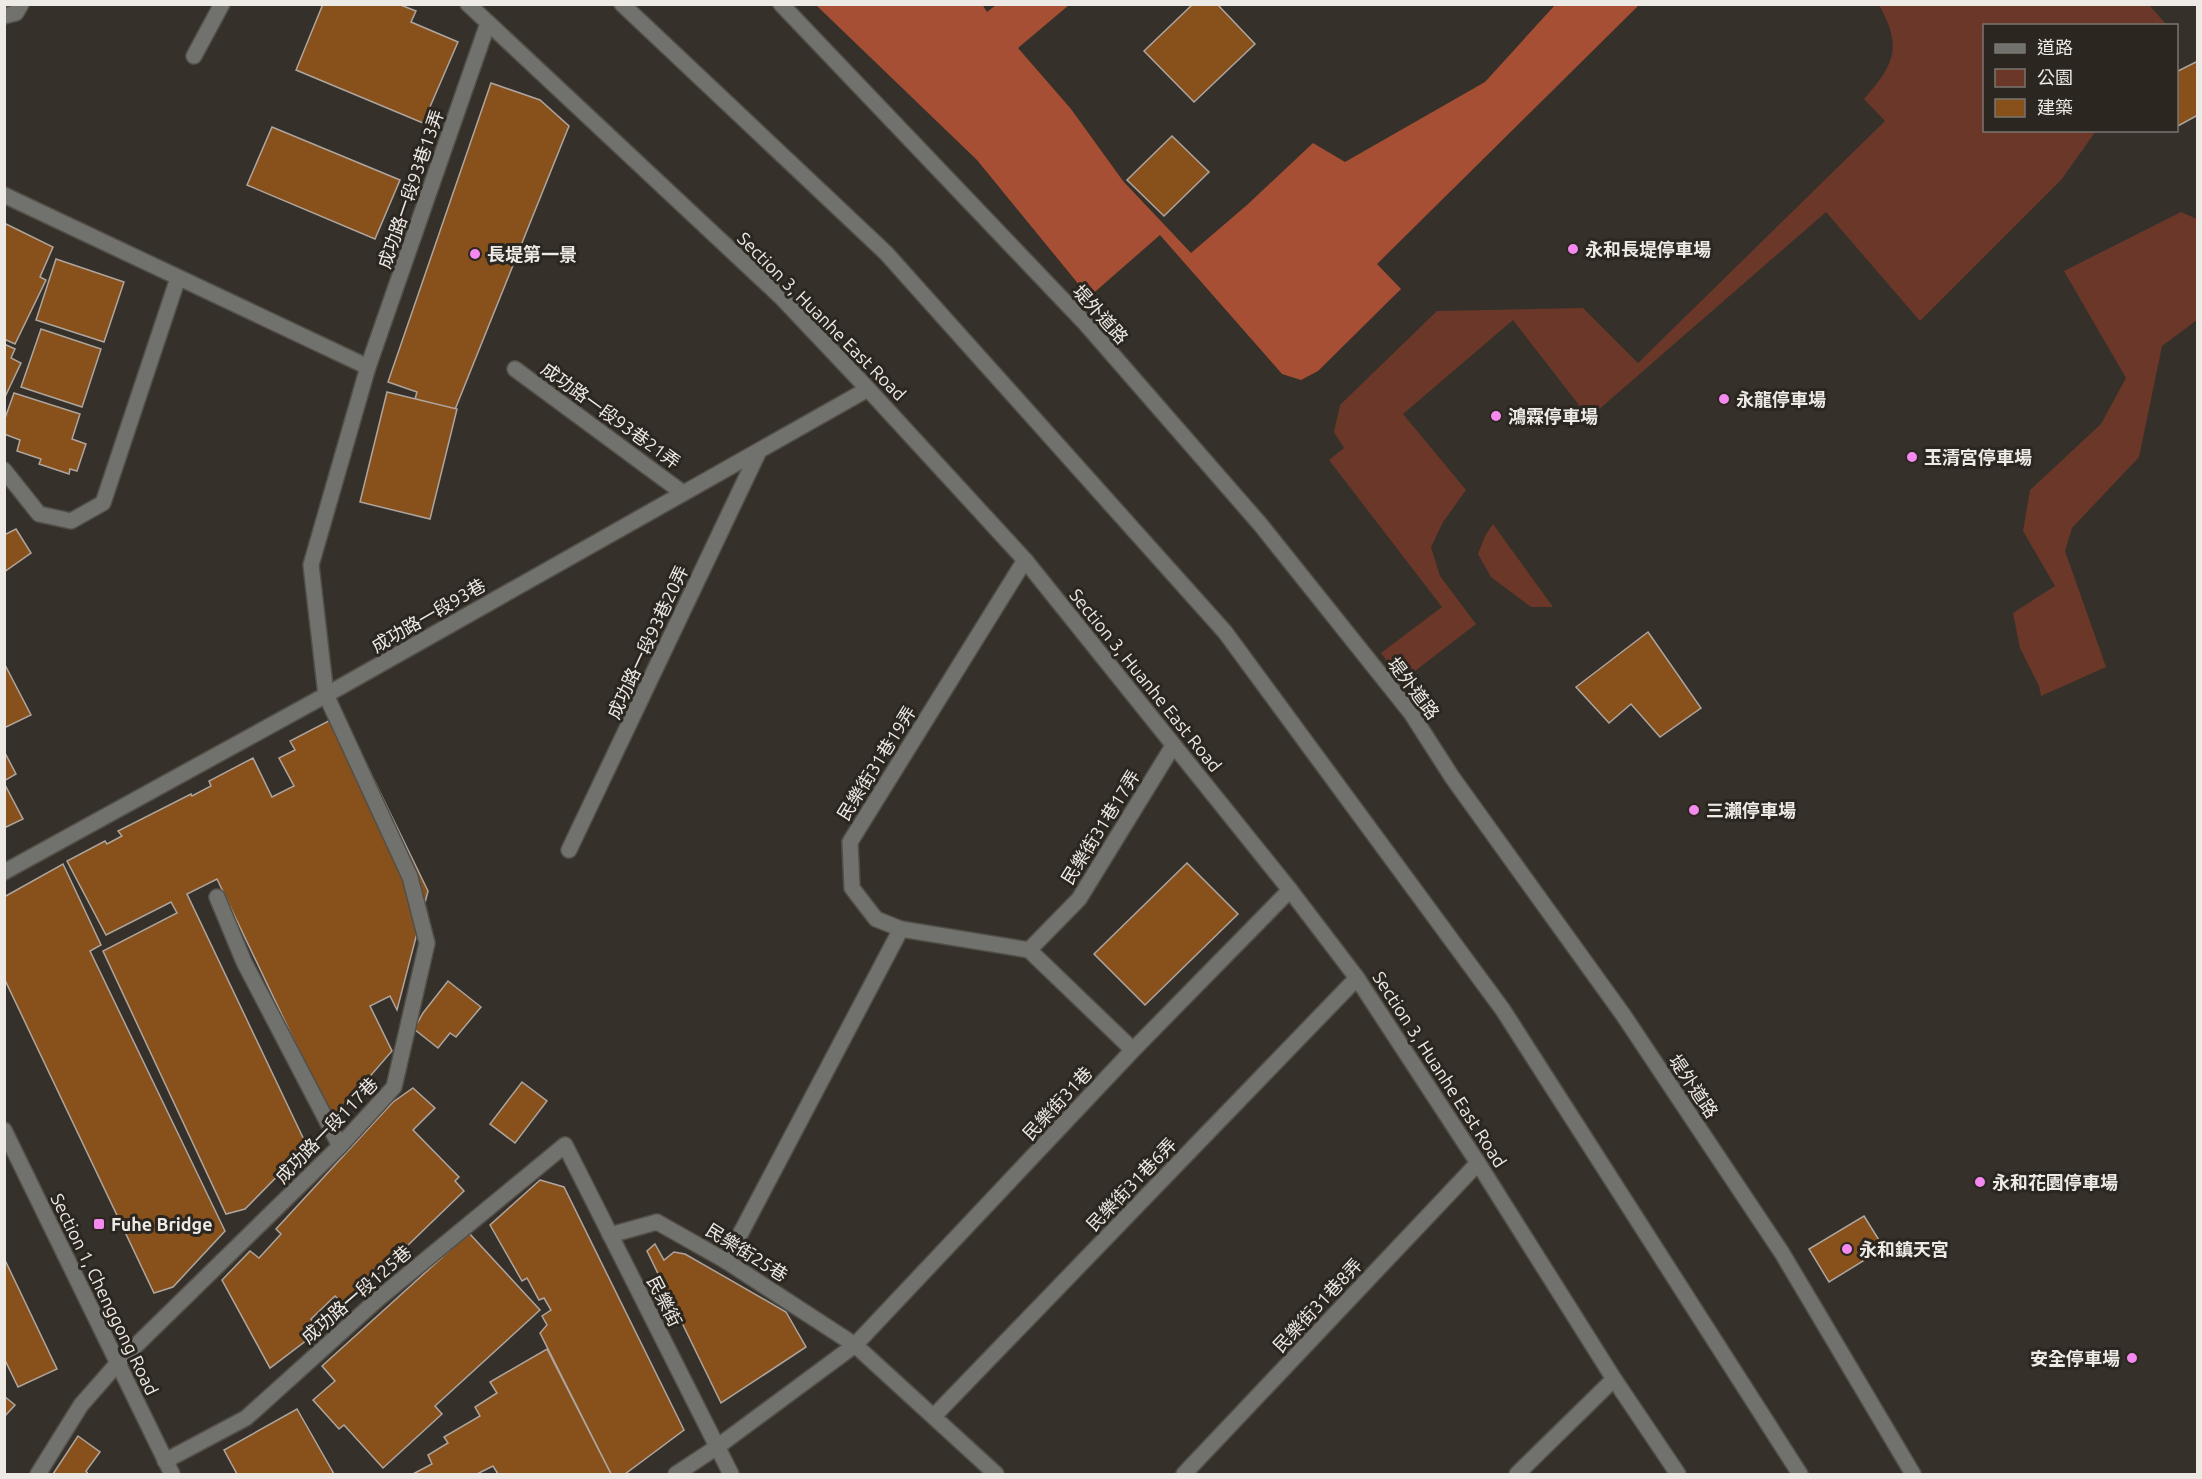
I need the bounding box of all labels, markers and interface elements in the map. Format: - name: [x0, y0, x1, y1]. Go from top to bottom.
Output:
- legend: [1983, 24, 2178, 132]
- text: 道路: [2037, 37, 2073, 57]
- text: 公園: [2037, 67, 2073, 87]
- text: 建築: [2037, 97, 2073, 117]
- street label: 成功路一段93巷13弄: [373, 107, 447, 271]
- street label: Section 3, Huanhe East Road: [734, 228, 910, 404]
- place label: 永和長堤停車場: [1585, 239, 1711, 259]
- marker: 永和長堤停車場: [1566, 242, 1580, 256]
- place label: 長堤第一景: [487, 244, 577, 264]
- marker: 長堤第一景: [468, 247, 482, 261]
- street label: 堤外道路: [1069, 281, 1133, 347]
- street label: 成功路一段93巷21弄: [538, 358, 684, 472]
- place label: 永龍停車場: [1736, 389, 1826, 409]
- marker: 永龍停車場: [1717, 392, 1731, 406]
- place label: 鴻霖停車場: [1508, 406, 1598, 426]
- marker: 鴻霖停車場: [1489, 409, 1503, 423]
- place label: 玉清宮停車場: [1924, 447, 2032, 467]
- marker: 玉清宮停車場: [1905, 450, 1919, 464]
- street label: 成功路一段93巷20弄: [603, 562, 691, 722]
- street label: 成功路一段93巷: [367, 574, 489, 656]
- street label: Section 3, Huanhe East Road: [1066, 585, 1226, 775]
- street label: 堤外道路: [1384, 653, 1444, 723]
- street label: 民樂街31巷19弄: [833, 702, 919, 824]
- street label: 民樂街31巷17弄: [1057, 766, 1143, 888]
- place label: 三瀨停車場: [1706, 800, 1796, 820]
- marker: 三瀨停車場: [1687, 803, 1701, 817]
- street label: Section 3, Huanhe East Road: [1369, 967, 1511, 1171]
- street label: 堤外道路: [1666, 1051, 1722, 1121]
- street label: 民樂街31巷: [1018, 1062, 1096, 1144]
- street label: 成功路一段117巷: [271, 1073, 381, 1187]
- street label: 民樂街31巷6弄: [1082, 1134, 1180, 1234]
- place label: 永和花園停車場: [1992, 1172, 2118, 1192]
- marker: 永和花園停車場: [1973, 1175, 1987, 1189]
- street label: Section 1, Chenggong Road: [47, 1190, 163, 1398]
- place label: Fuhe Bridge: [111, 1214, 213, 1234]
- marker: Fuhe Bridge: [92, 1217, 106, 1231]
- street label: 民樂街25巷: [703, 1219, 791, 1285]
- place label: 永和鎮天宮: [1859, 1239, 1949, 1259]
- street label: 成功路一段125巷: [297, 1241, 415, 1347]
- marker: 永和鎮天宮: [1840, 1242, 1854, 1256]
- street label: 民樂街31巷8弄: [1269, 1254, 1365, 1356]
- street label: 民樂街: [644, 1272, 686, 1330]
- place label: 安全停車場: [2030, 1348, 2120, 1368]
- marker: 安全停車場: [2125, 1351, 2139, 1365]

